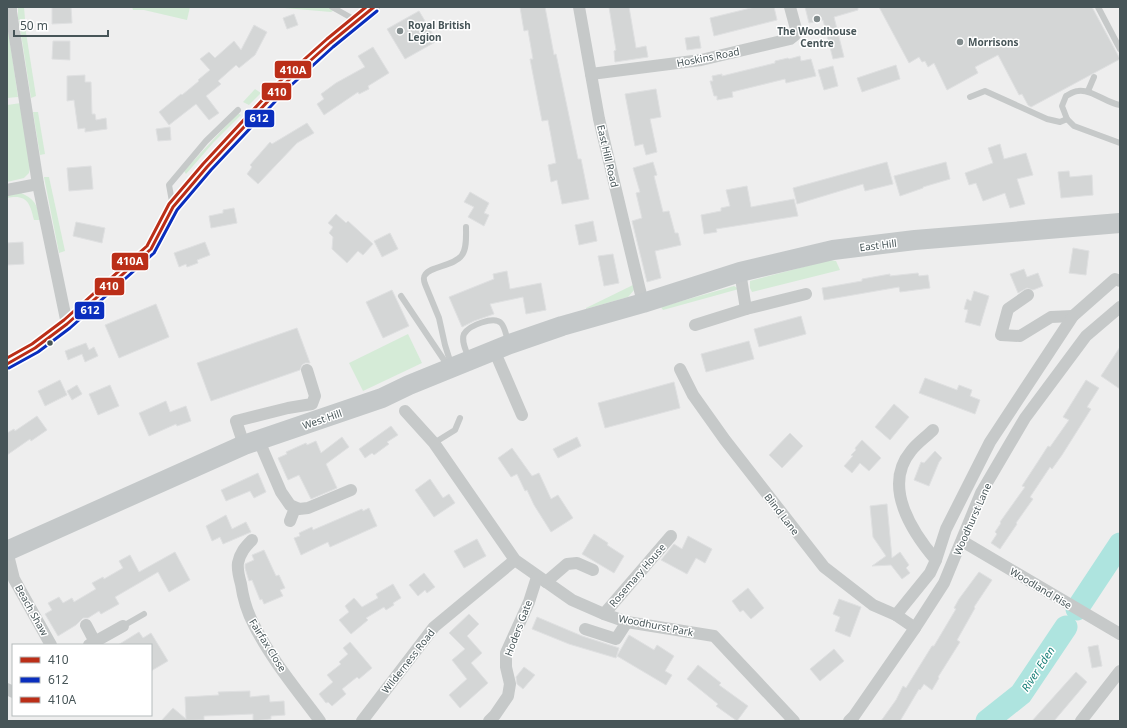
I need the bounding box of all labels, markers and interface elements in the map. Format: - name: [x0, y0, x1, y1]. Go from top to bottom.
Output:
- scale bar: [14, 12, 108, 38]
- marker: The Woodhouse Centre: [812, 14, 822, 24]
- text: 50 m: [20, 17, 48, 34]
- place label: Royal British Legion: [408, 18, 471, 44]
- place label: The Woodhouse Centre: [777, 24, 857, 50]
- marker: Royal British Legion: [395, 26, 405, 36]
- place label: Morrisons: [968, 35, 1018, 49]
- marker: Morrisons: [955, 37, 965, 47]
- street label: Hoskins Road: [675, 44, 741, 70]
- line badge: 410A: [274, 60, 312, 79]
- text: 410A: [280, 62, 307, 77]
- line badge: 410: [261, 82, 292, 101]
- text: 410: [268, 84, 286, 99]
- line badge: 612: [244, 109, 275, 128]
- text: 612: [250, 110, 268, 125]
- street label: East Hill Road: [594, 123, 622, 189]
- street label: East Hill: [859, 236, 897, 254]
- line badge: 410A: [111, 252, 149, 271]
- text: 410A: [117, 253, 144, 268]
- line badge: 410: [94, 277, 125, 296]
- text: 410: [100, 278, 118, 293]
- line badge: 612: [74, 301, 105, 320]
- text: 612: [81, 302, 99, 317]
- unlabelled marker: [45, 338, 55, 348]
- street label: West Hill: [300, 406, 344, 432]
- street label: Woodhurst Lane: [950, 480, 994, 557]
- street label: Blind Lane: [761, 490, 803, 538]
- street label: Rosemary House: [606, 540, 669, 610]
- street label: Woodland Rise: [1008, 564, 1075, 612]
- street label: Beach Shaw: [12, 582, 52, 638]
- street label: Hoders Gate: [501, 598, 535, 658]
- street label: Woodhurst Park: [617, 611, 695, 639]
- street label: Fairfax Close: [246, 616, 290, 674]
- street label: Wilderness Road: [378, 626, 438, 696]
- water label: River Eden: [1017, 643, 1058, 694]
- legend: [12, 644, 152, 716]
- text: 410: [48, 651, 69, 668]
- text: 612: [48, 671, 69, 688]
- text: 410A: [48, 691, 77, 708]

